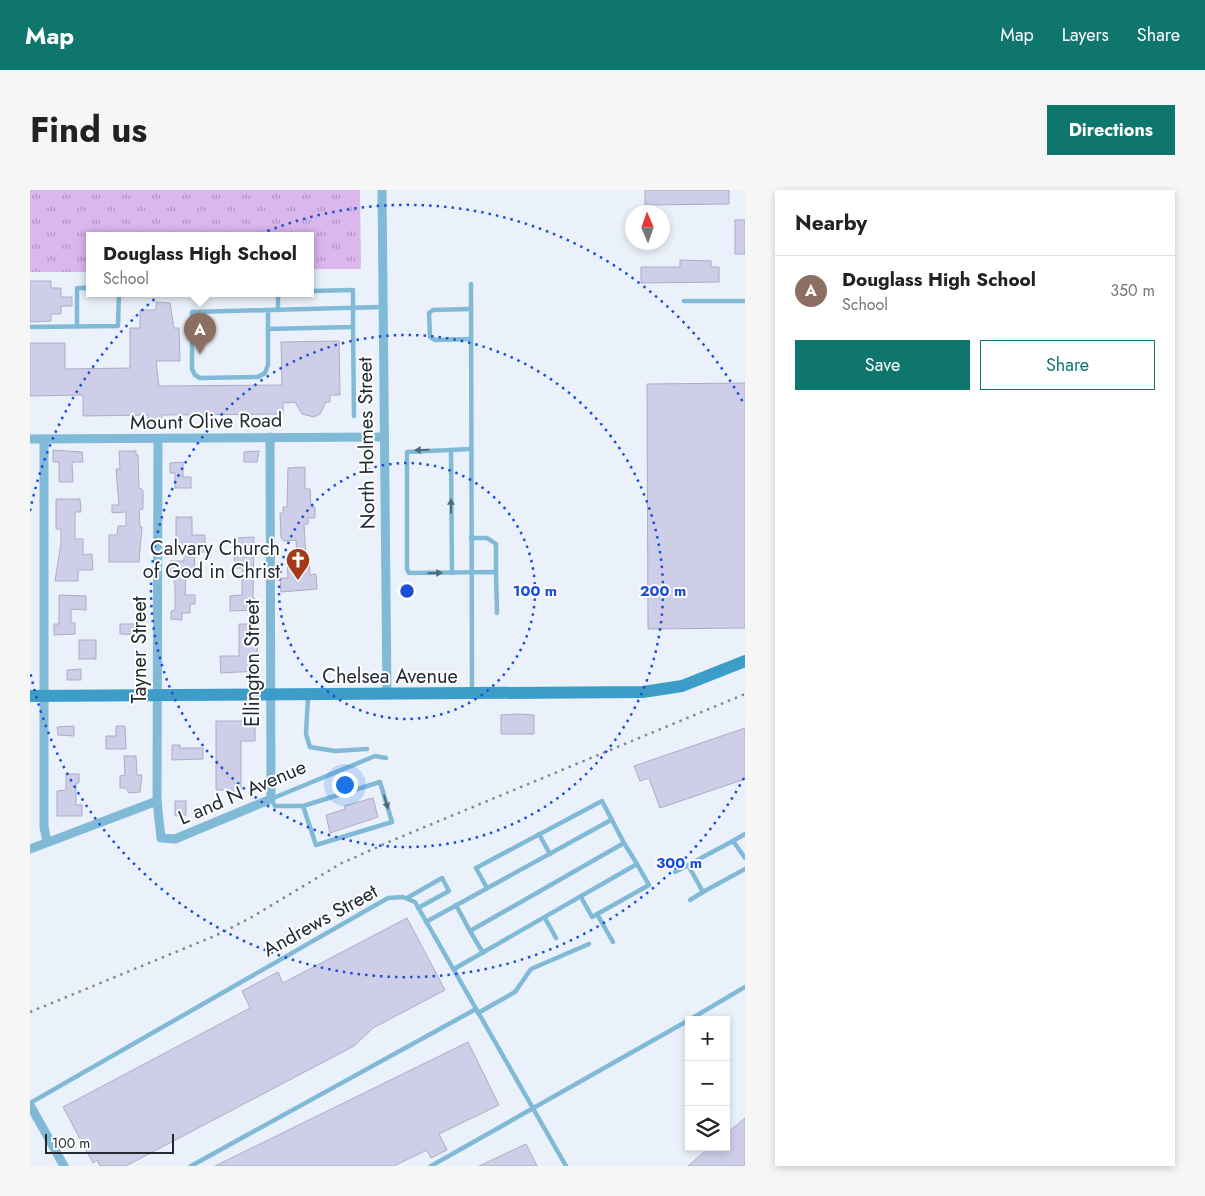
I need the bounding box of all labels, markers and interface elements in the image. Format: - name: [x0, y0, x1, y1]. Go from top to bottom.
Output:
- text: Map: [25, 18, 74, 53]
- text: Map: [1000, 22, 1034, 48]
- text: Layers: [1062, 22, 1109, 48]
- text: Share: [1137, 22, 1180, 48]
- text: Find us: [30, 105, 147, 155]
- button: Directions: [1047, 105, 1175, 155]
- north arrow: [625, 205, 670, 250]
- text: Nearby: [795, 208, 867, 238]
- popup: [86, 232, 314, 297]
- text: Douglass High School: [103, 240, 297, 267]
- text: Douglass High School: [842, 266, 1036, 293]
- text: School: [103, 267, 149, 290]
- text: A: [805, 279, 817, 302]
- text: 350 m: [1110, 279, 1155, 302]
- text: School: [842, 293, 888, 316]
- pin: A: [184, 313, 216, 354]
- button: Save: [795, 340, 970, 390]
- button: Share: [980, 340, 1155, 390]
- street label: North Holmes Street: [350, 357, 382, 529]
- street label: Mount Olive Road: [130, 406, 282, 437]
- one-way arrow: [414, 447, 430, 455]
- one-way arrow: [447, 498, 455, 514]
- place label: Calvary Church of God in Christ: [143, 534, 280, 586]
- church icon: Calvary Church of God in Christ: [285, 547, 311, 581]
- one-way arrow: [427, 569, 443, 577]
- text: 100 m: [513, 580, 557, 602]
- text: 200 m: [640, 580, 686, 602]
- centre of rings: [398, 582, 416, 600]
- street label: Tayner Street: [125, 596, 154, 704]
- street label: Ellington Street: [238, 599, 267, 727]
- street label: Chelsea Avenue: [322, 662, 458, 691]
- street label: L and N Avenue: [174, 752, 311, 832]
- your location: [332, 772, 358, 798]
- one-way arrow: [382, 795, 390, 810]
- text: 300 m: [656, 852, 702, 874]
- street label: Andrews Street: [258, 877, 383, 964]
- map controls: [685, 1016, 730, 1151]
- button: +: [685, 1016, 730, 1061]
- button: −: [685, 1061, 730, 1106]
- button: layers: [685, 1106, 730, 1151]
- scale bar: [45, 1131, 174, 1154]
- text: 100 m: [52, 1133, 90, 1153]

